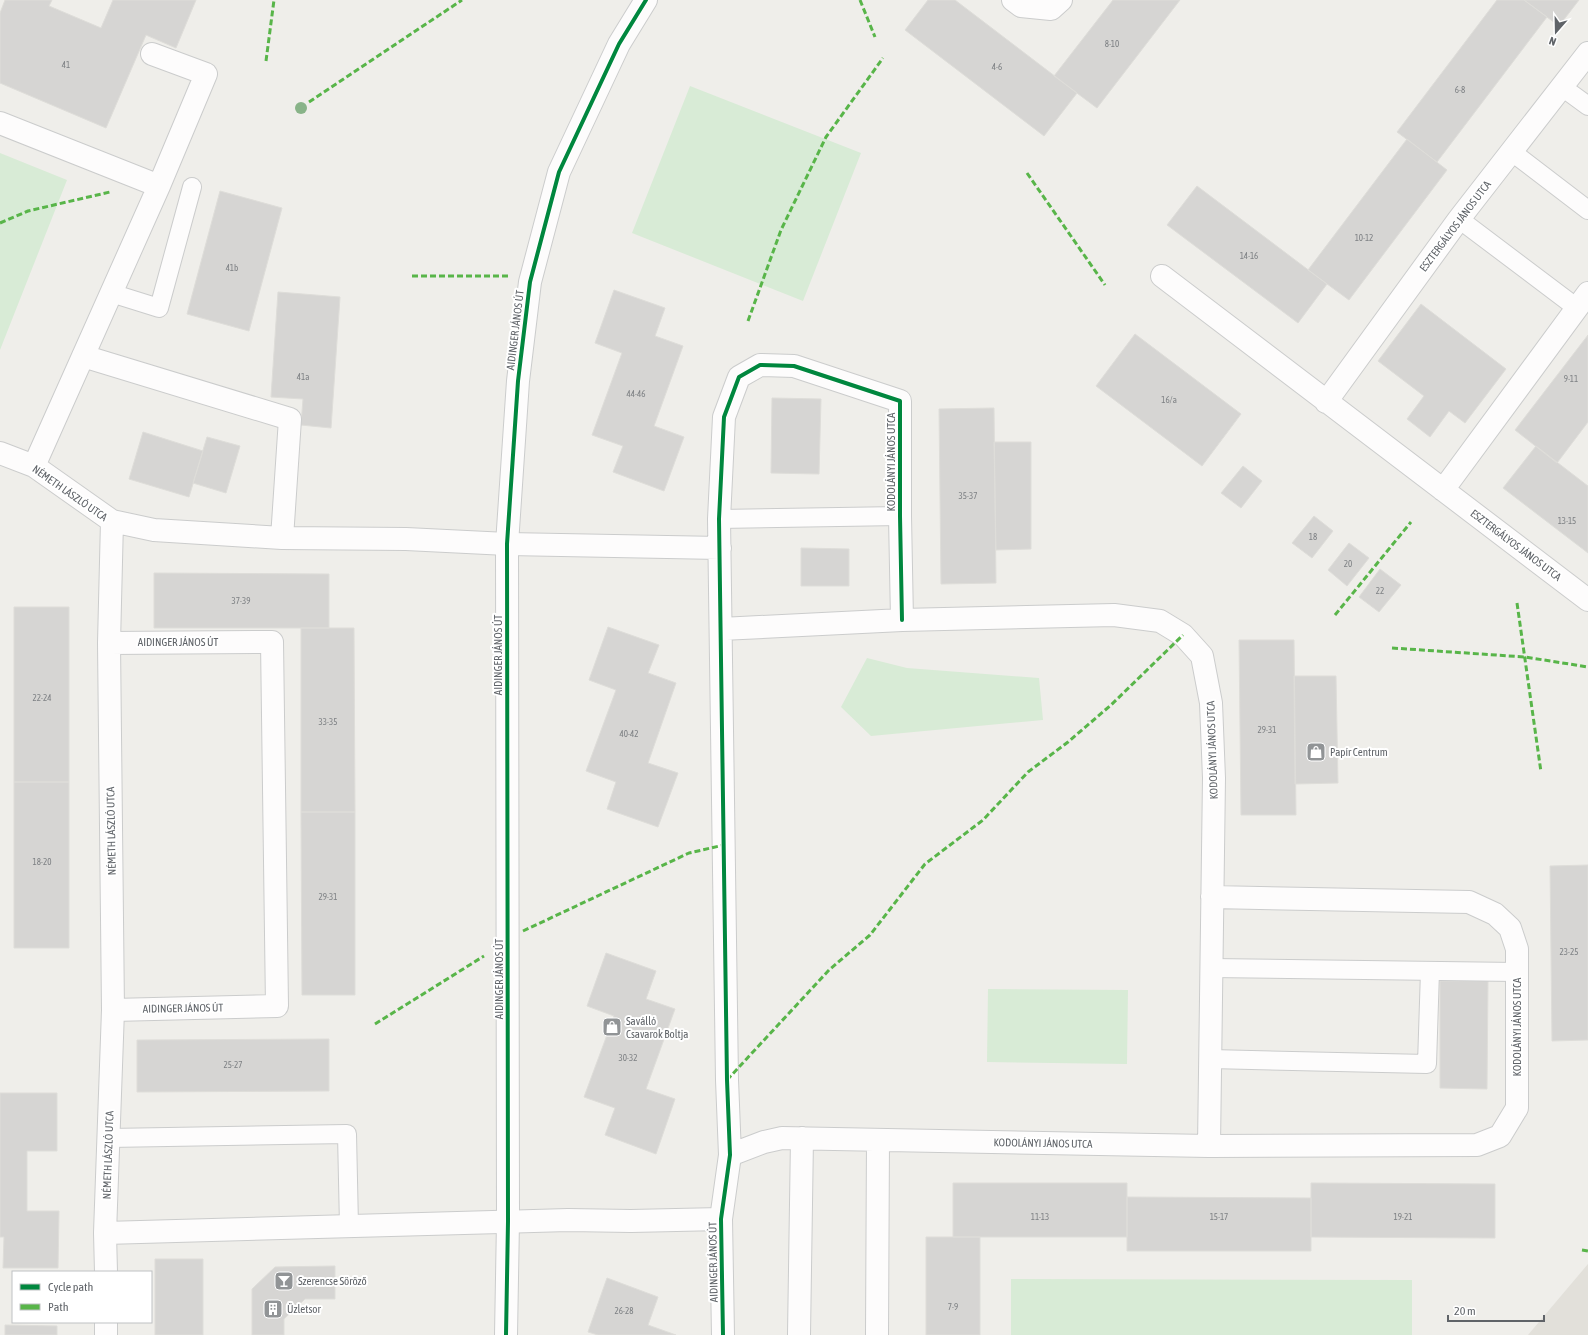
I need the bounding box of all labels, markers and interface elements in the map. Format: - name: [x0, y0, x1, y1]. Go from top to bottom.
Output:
- north arrow: [1536, 12, 1576, 52]
- text: N: [1547, 35, 1558, 48]
- house number: 8-10: [1105, 39, 1119, 49]
- house number: 41: [62, 60, 70, 70]
- house number: 4-6: [992, 62, 1002, 72]
- house number: 6-8: [1455, 85, 1465, 95]
- street label: ESZTERGÁLYOS JÁNOS UTCA: [1417, 178, 1493, 274]
- house number: 10-12: [1355, 233, 1373, 243]
- house number: 14-16: [1240, 251, 1258, 261]
- house number: 41b: [226, 263, 238, 273]
- street label: AIDINGER JÁNOS ÚT: [504, 289, 526, 371]
- house number: 41a: [297, 372, 309, 382]
- house number: 9-11: [1564, 374, 1578, 384]
- house number: 44-46: [626, 389, 646, 399]
- house number: 16/a: [1161, 395, 1177, 405]
- street label: KODOLÁNYI JÁNOS UTCA: [885, 412, 897, 511]
- street label: NÉMETH LÁSZLÓ UTCA: [30, 463, 110, 524]
- house number: 35-37: [958, 491, 978, 501]
- street label: ESZTERGÁLYOS JÁNOS UTCA: [1468, 507, 1564, 583]
- house number: 13-15: [1558, 516, 1576, 526]
- house number: 18: [1309, 532, 1317, 542]
- house number: 20: [1344, 559, 1352, 569]
- house number: 22: [1376, 586, 1384, 596]
- house number: 37-39: [231, 596, 251, 606]
- street label: AIDINGER JÁNOS ÚT: [492, 615, 504, 695]
- street label: AIDINGER JÁNOS ÚT: [138, 636, 218, 648]
- house number: 22-24: [32, 693, 52, 703]
- street label: KODOLÁNYI JÁNOS UTCA: [1204, 700, 1220, 800]
- house number: 33-35: [318, 717, 338, 727]
- house number: 29-31: [1257, 725, 1277, 735]
- house number: 40-42: [619, 729, 639, 739]
- shop icon: Papír Centrum: [1305, 741, 1327, 763]
- place label: Papír Centrum: [1330, 746, 1388, 758]
- street label: NÉMETH LÁSZLÓ UTCA: [104, 786, 118, 875]
- house number: 18-20: [32, 857, 52, 867]
- house number: 29-31: [318, 892, 338, 902]
- street label: AIDINGER JÁNOS ÚT: [493, 939, 505, 1019]
- house number: 23-25: [1559, 947, 1579, 957]
- street label: KODOLÁNYI JÁNOS UTCA: [1511, 977, 1523, 1076]
- street label: AIDINGER JÁNOS ÚT: [143, 1001, 223, 1015]
- place label: Saválló Csavarok Boltja: [626, 1015, 688, 1040]
- shop icon: Saválló Csavarok Boltja: [601, 1016, 623, 1038]
- house number: 30-32: [618, 1053, 638, 1063]
- house number: 25-27: [223, 1060, 243, 1070]
- street label: NÉMETH LÁSZLÓ UTCA: [100, 1110, 116, 1199]
- street label: KODOLÁNYI JÁNOS UTCA: [993, 1136, 1093, 1150]
- house number: 11-13: [1031, 1212, 1049, 1222]
- house number: 15-17: [1210, 1212, 1228, 1222]
- house number: 19-21: [1393, 1212, 1413, 1222]
- street label: AIDINGER JÁNOS ÚT: [706, 1222, 720, 1302]
- bar icon: Szerencse Söröző: [273, 1270, 295, 1292]
- legend: [12, 1271, 152, 1323]
- place label: Szerencse Söröző: [298, 1275, 367, 1287]
- text: Cycle path: [48, 1280, 93, 1294]
- scale bar: [1448, 1297, 1544, 1323]
- building icon: Üzletsor: [262, 1298, 284, 1320]
- text: Path: [48, 1300, 69, 1314]
- house number: 7-9: [948, 1302, 958, 1312]
- place label: Üzletsor: [287, 1303, 321, 1315]
- text: 20 m: [1454, 1304, 1476, 1318]
- house number: 26-28: [614, 1306, 634, 1316]

